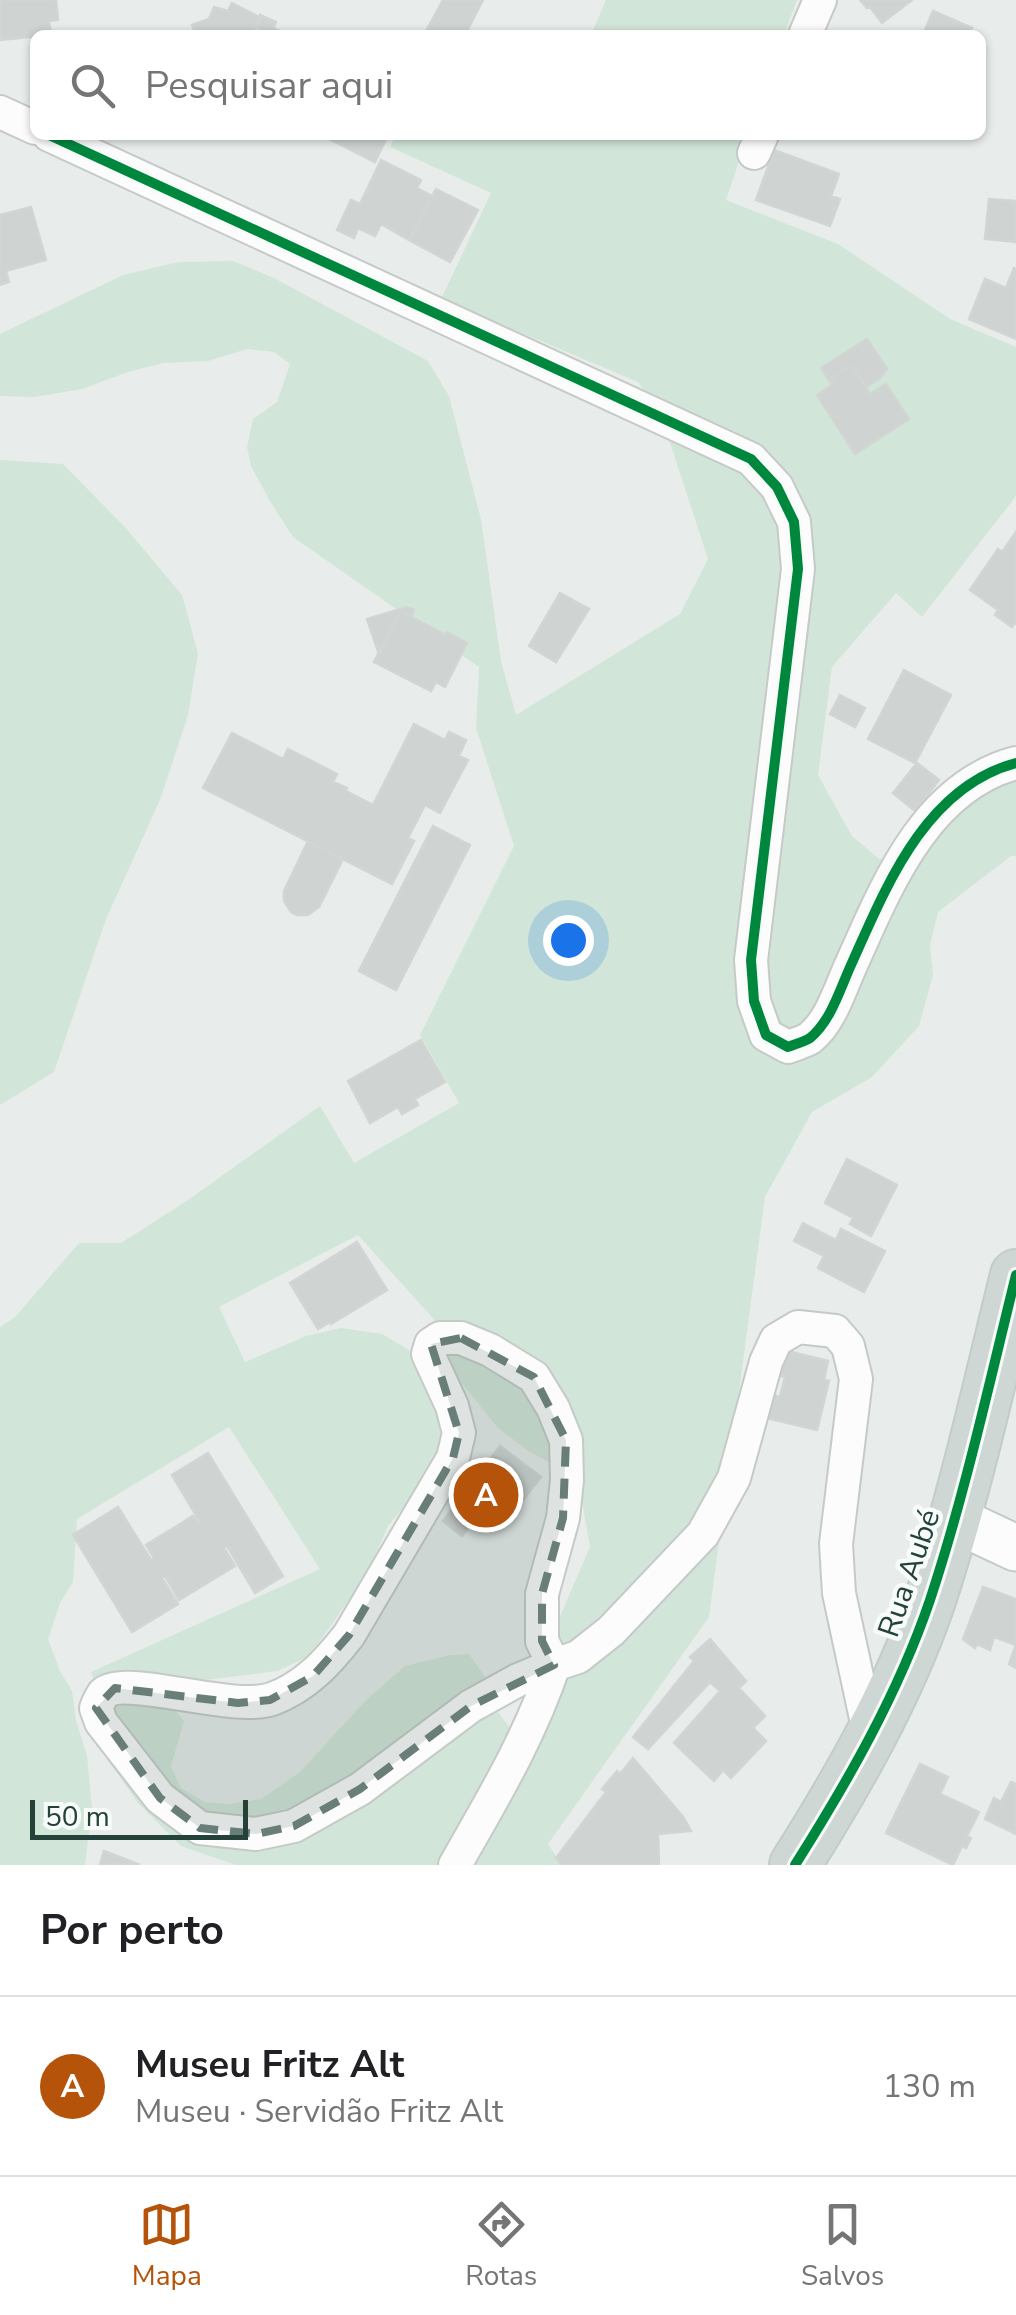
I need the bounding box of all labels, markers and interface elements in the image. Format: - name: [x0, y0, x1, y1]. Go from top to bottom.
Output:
- search box: [30, 30, 986, 140]
- icon: search: [65, 58, 120, 113]
- text: Pesquisar aqui: [145, 60, 393, 111]
- your location: [543, 915, 594, 966]
- pin: A: [454, 1458, 518, 1532]
- street label: Rua Aubé: [868, 1504, 950, 1643]
- scale bar: [30, 1795, 248, 1840]
- text: 50 m: [45, 1798, 110, 1836]
- text: Por perto: [40, 1902, 224, 1959]
- text: Museu Fritz Alt: [135, 2039, 404, 2090]
- text: A: [61, 2065, 84, 2108]
- text: 130 m: [883, 2065, 976, 2108]
- text: Museu · Servidão Fritz Alt: [135, 2090, 503, 2133]
- tab: Mapa: [132, 2197, 202, 2295]
- tab: Rotas: [465, 2197, 537, 2295]
- tab: Salvos: [801, 2197, 884, 2295]

